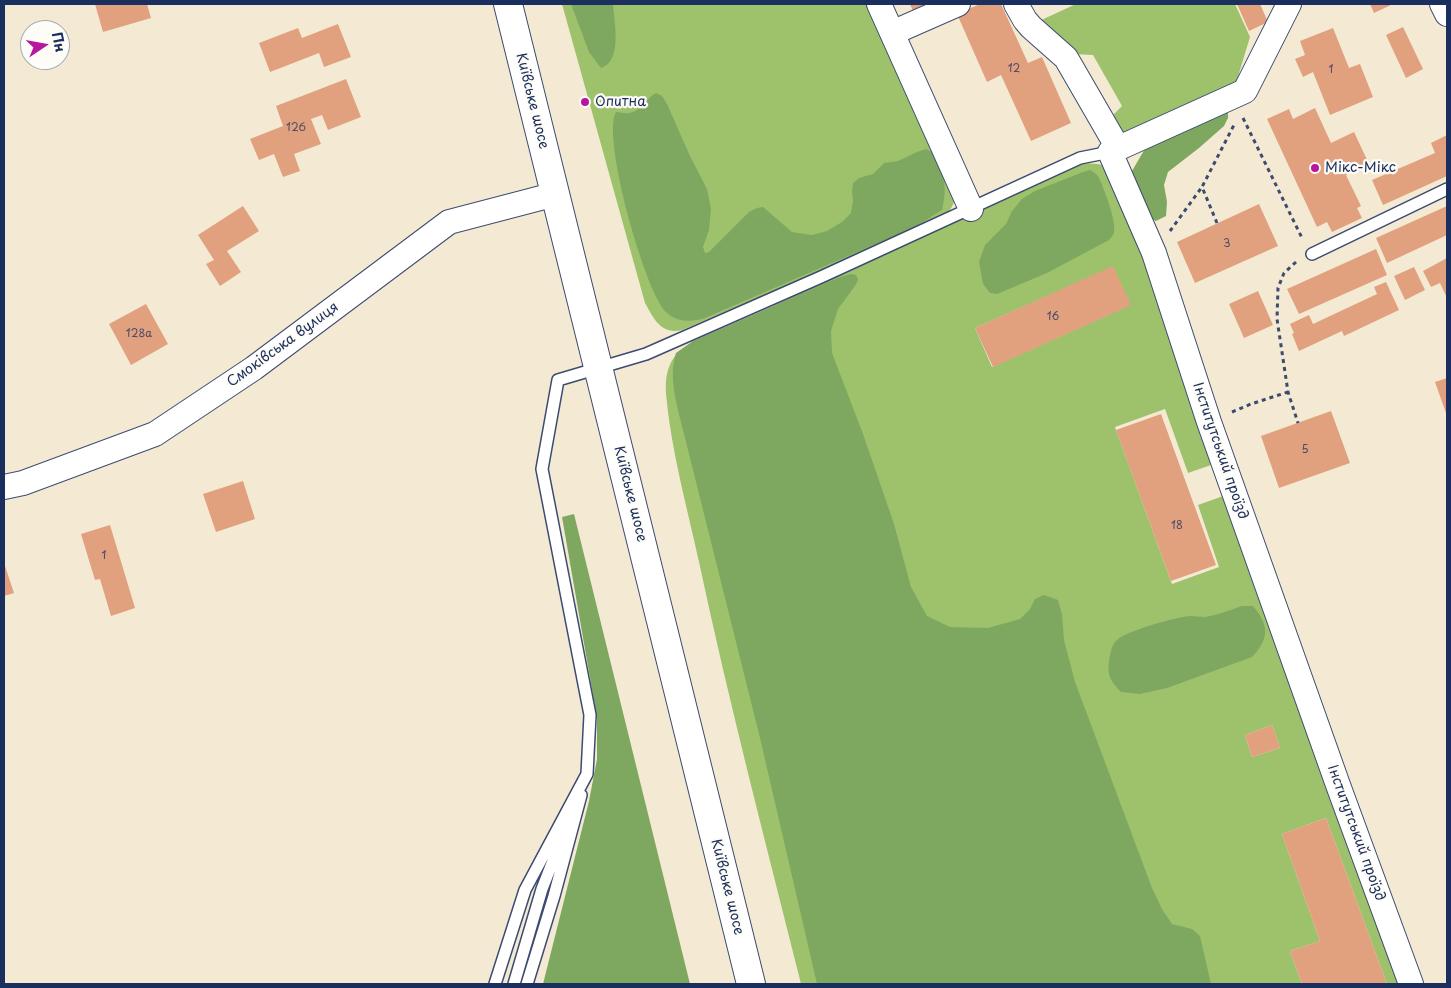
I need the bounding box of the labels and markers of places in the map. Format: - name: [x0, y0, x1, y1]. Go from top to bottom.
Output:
- place label: Опитна: [595, 94, 646, 110]
- marker: Опитна: [579, 96, 591, 108]
- place label: Мікс-Мікс: [1325, 160, 1396, 176]
- marker: Мікс-Мікс: [1309, 162, 1321, 174]

